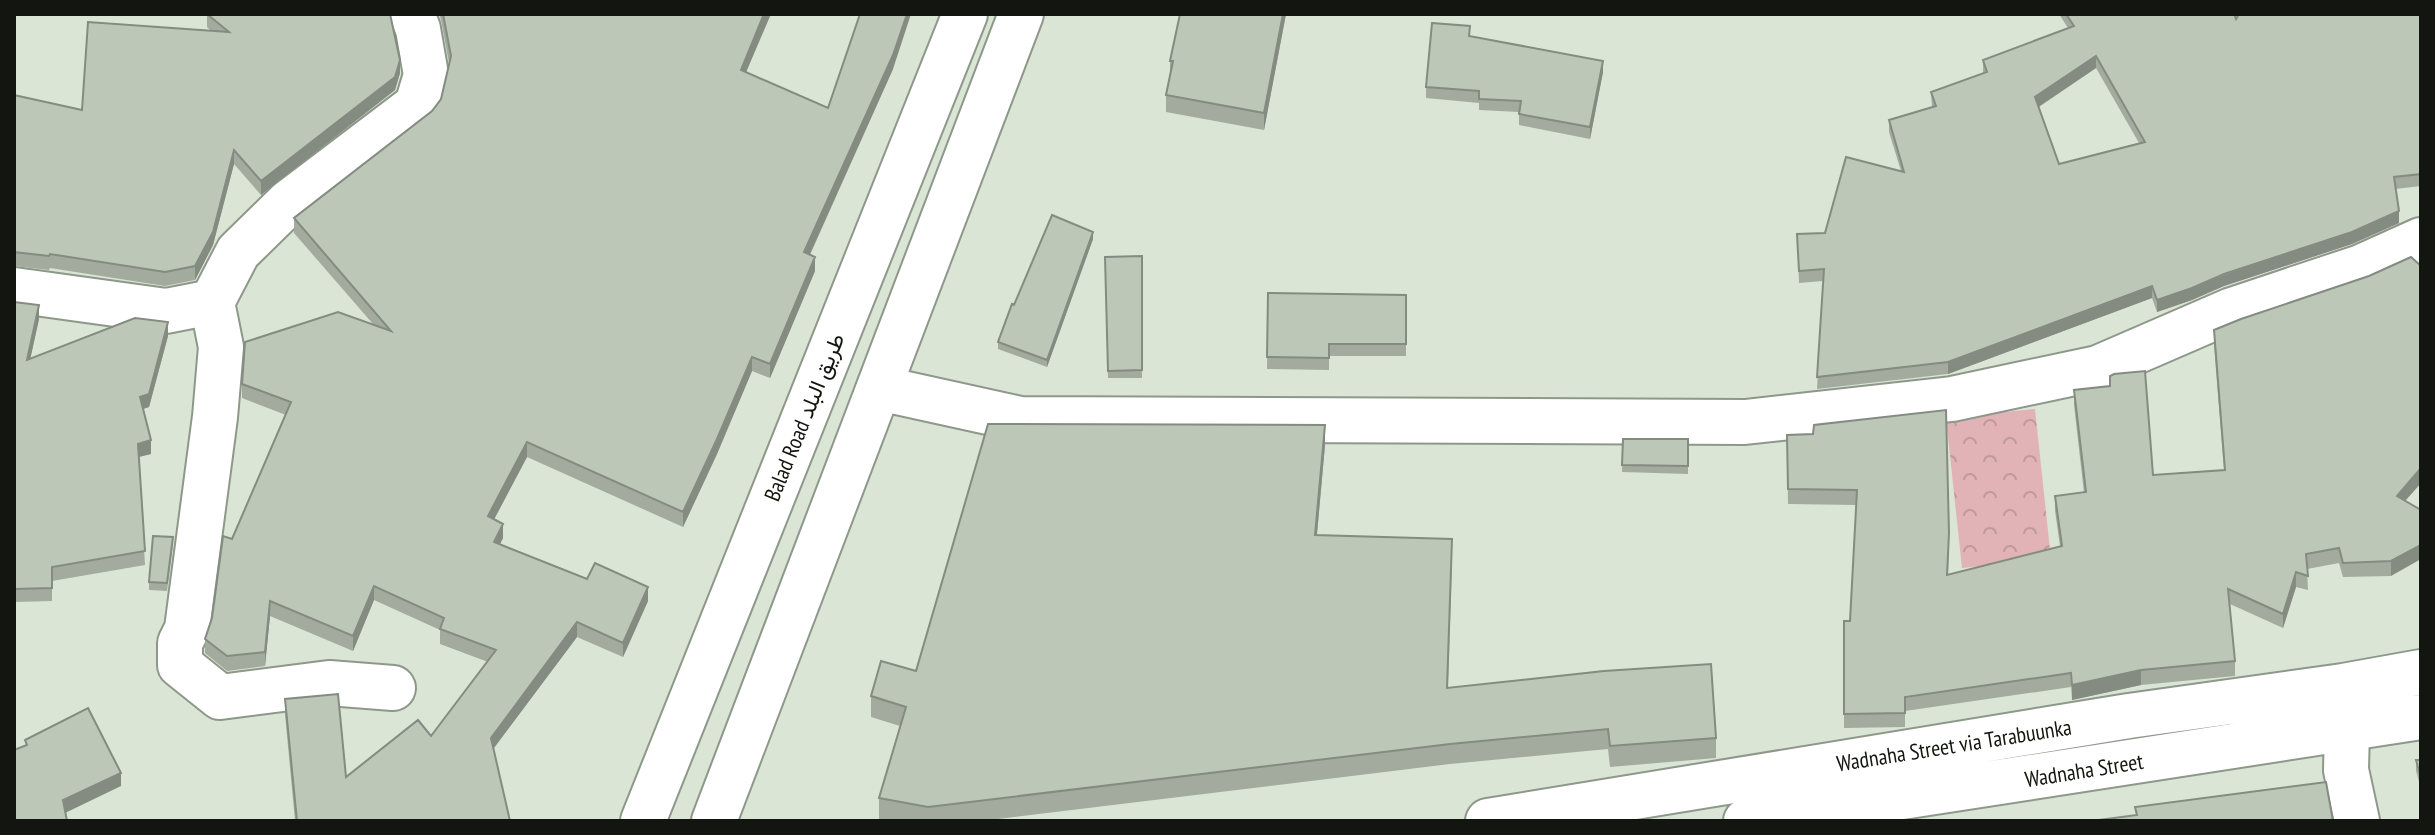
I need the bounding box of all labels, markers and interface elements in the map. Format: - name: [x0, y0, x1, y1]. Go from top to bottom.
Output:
- street label: Balad Road طريق البلد: [758, 329, 850, 505]
- street label: Wadnaha Street via Tarabuunka: [1835, 713, 2073, 777]
- street label: Wadnaha Street: [2023, 747, 2145, 793]

